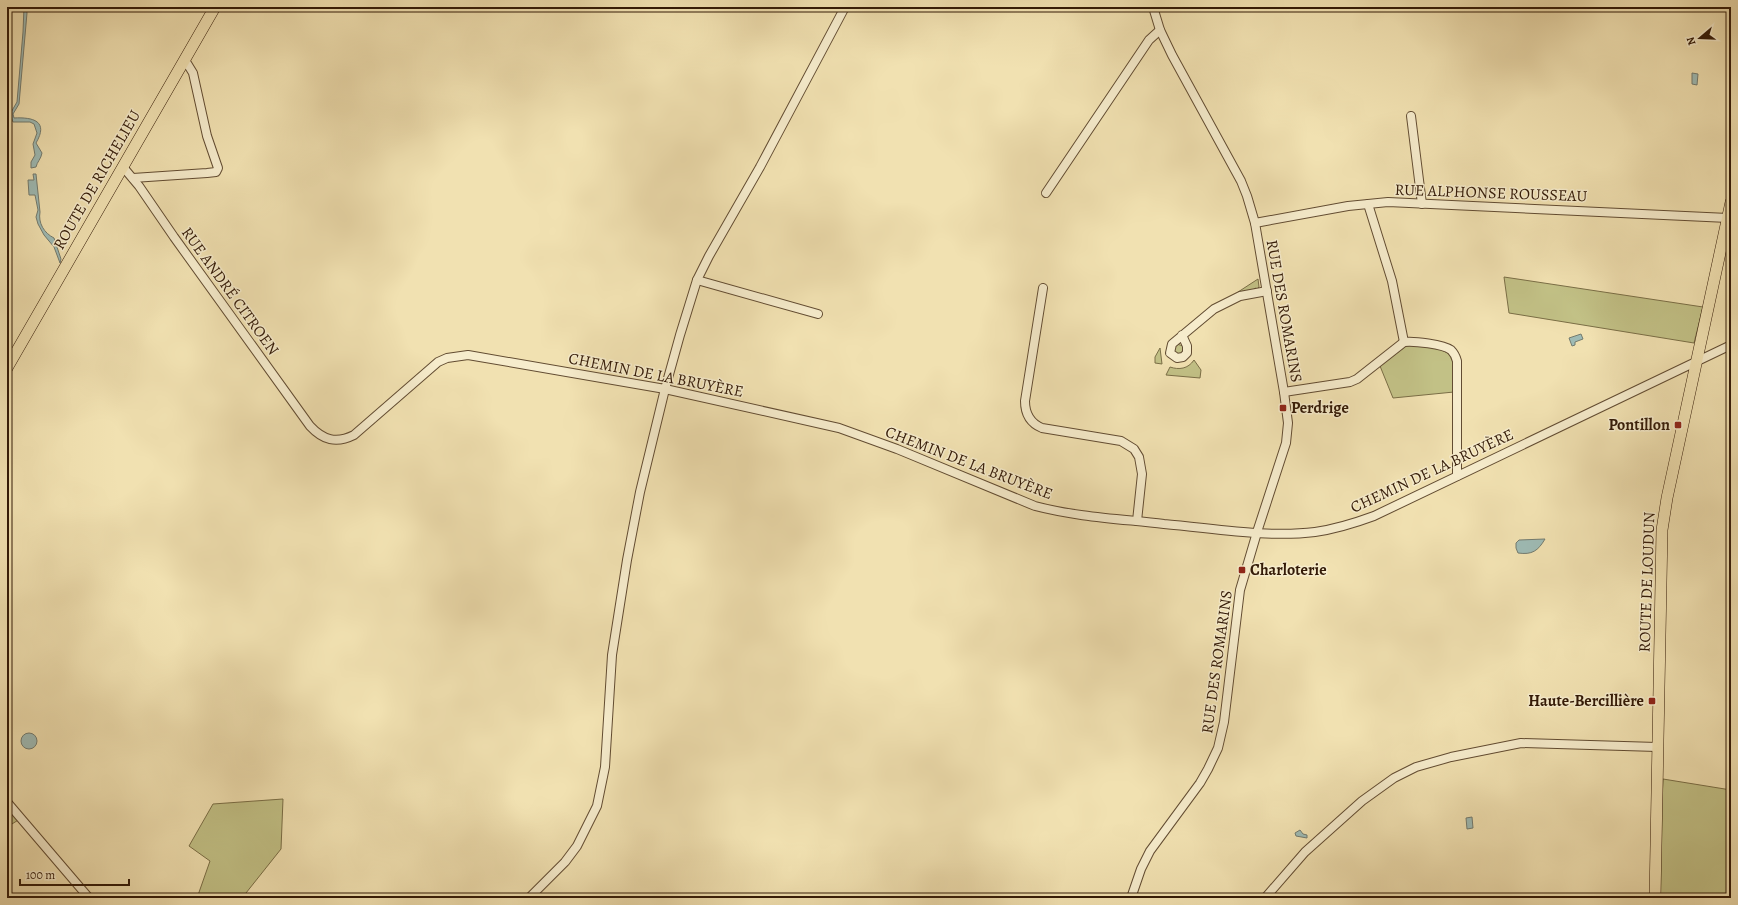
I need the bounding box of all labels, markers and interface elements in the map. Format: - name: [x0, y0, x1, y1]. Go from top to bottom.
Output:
- north arrow: [1680, 18, 1720, 58]
- text: N: [1683, 35, 1699, 47]
- street label: ROUTE DE RICHELIEU: [48, 106, 146, 254]
- street label: RUE ALPHONSE ROUSSEAU: [1394, 179, 1588, 207]
- street label: RUE ANDRÉ CITROEN: [176, 223, 284, 359]
- street label: RUE DES ROMARINS: [1261, 238, 1307, 384]
- street label: CHEMIN DE LA BRUYÈRE: [567, 347, 745, 403]
- place label: Perdrige: [1291, 397, 1349, 419]
- marker: Perdrige: [1278, 403, 1288, 413]
- place label: Pontillon: [1608, 414, 1670, 436]
- marker: Pontillon: [1673, 420, 1683, 430]
- street label: CHEMIN DE LA BRUYÈRE: [882, 421, 1056, 505]
- street label: CHEMIN DE LA BRUYÈRE: [1347, 423, 1517, 519]
- street label: ROUTE DE LOUDUN: [1634, 511, 1660, 653]
- place label: Charloterie: [1250, 559, 1327, 581]
- marker: Charloterie: [1237, 565, 1247, 575]
- street label: RUE DES ROMARINS: [1196, 589, 1238, 735]
- place label: Haute-Bercillière: [1528, 690, 1644, 712]
- marker: Haute-Bercillière: [1647, 696, 1657, 706]
- scale bar: [20, 861, 129, 887]
- text: 100 m: [26, 867, 55, 883]

